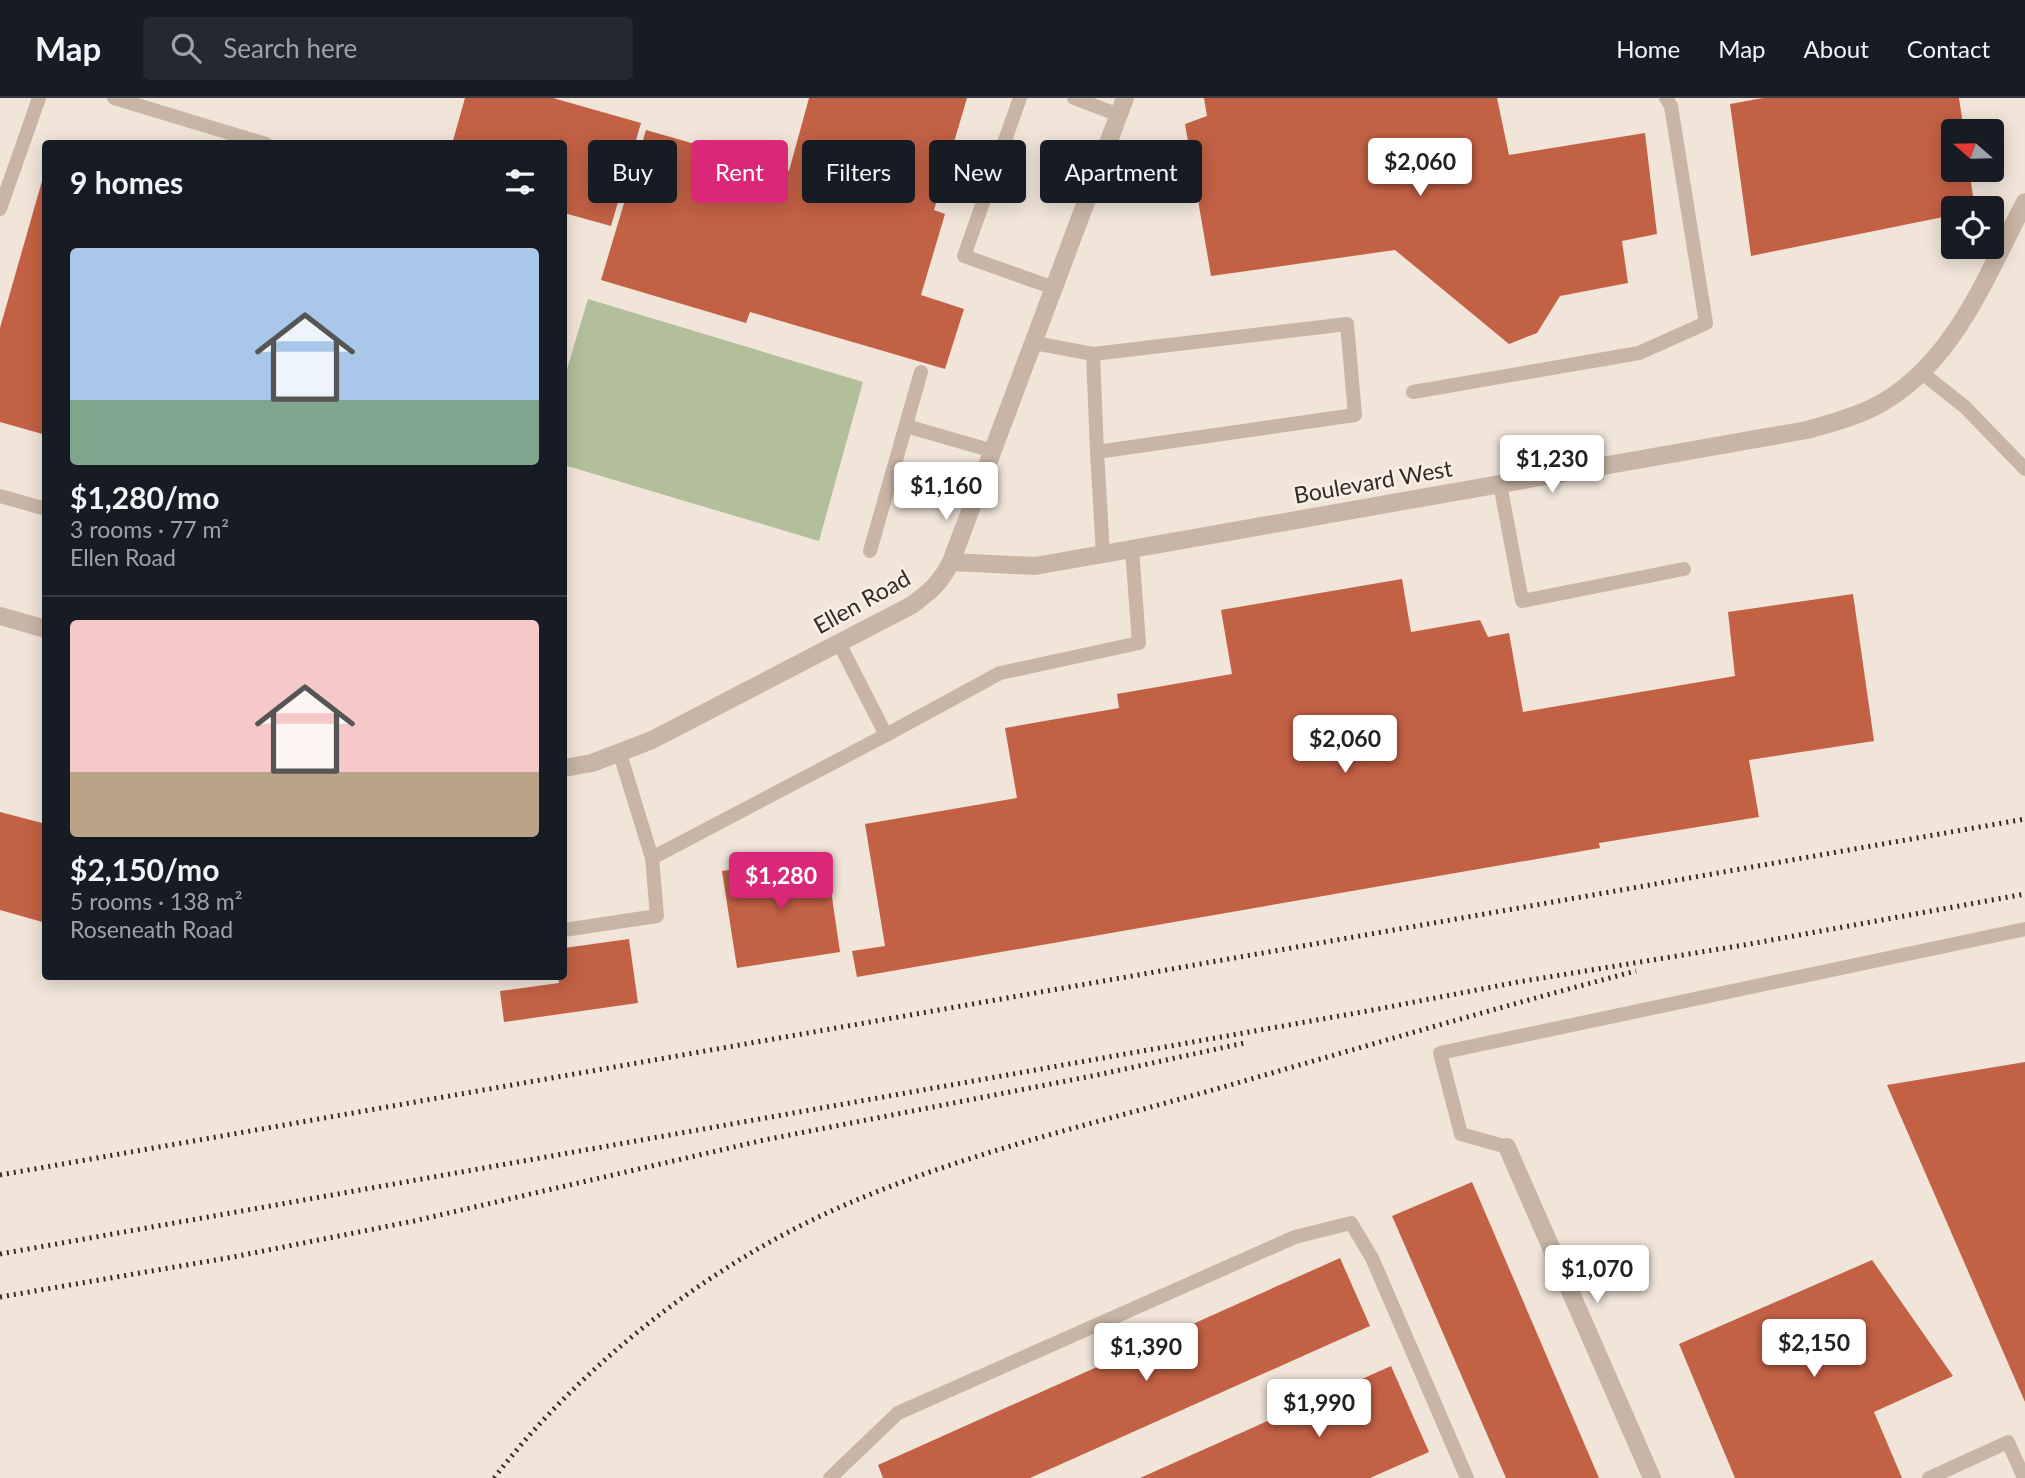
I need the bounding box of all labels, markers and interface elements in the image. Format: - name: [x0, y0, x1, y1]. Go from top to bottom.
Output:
- search box: [143, 17, 633, 80]
- text: Map: [35, 28, 101, 68]
- icon: search: [167, 29, 205, 67]
- text: Search here: [223, 32, 357, 64]
- text: Home: [1616, 34, 1680, 63]
- text: Map: [1718, 34, 1766, 63]
- text: About: [1804, 34, 1869, 63]
- text: Contact: [1907, 34, 1990, 63]
- north arrow: [1941, 119, 2004, 182]
- map controls: [1941, 119, 2004, 259]
- pin: $2,060: [1363, 139, 1477, 198]
- chip: Buy: [588, 140, 677, 203]
- chip: Rent: [691, 140, 788, 203]
- chip: Filters: [802, 140, 915, 203]
- chip: New: [929, 140, 1026, 203]
- chip: Apartment: [1040, 140, 1202, 203]
- text: $2,060: [1384, 147, 1456, 175]
- icon: filters: [501, 163, 539, 201]
- text: 9 homes: [70, 164, 183, 200]
- button: locate: [1941, 196, 2004, 259]
- icon: home: [242, 294, 368, 420]
- pin: $1,230: [1495, 436, 1609, 495]
- text: $1,230: [1516, 444, 1588, 472]
- street label: Boulevard West: [1292, 453, 1455, 509]
- pin: $1,160: [889, 462, 1003, 522]
- text: $1,160: [910, 471, 982, 499]
- text: $1,280/mo: [70, 479, 219, 515]
- text: 3 rooms · 77 m²: [70, 515, 229, 543]
- text: Ellen Road: [70, 543, 176, 571]
- street label: Ellen Road: [808, 563, 915, 639]
- icon: home: [242, 666, 368, 792]
- pin: $2,060: [1288, 716, 1402, 775]
- text: $2,060: [1309, 724, 1381, 752]
- text: $2,150/mo: [70, 851, 219, 887]
- pin: $1,280: [724, 852, 838, 912]
- text: $1,280: [745, 861, 817, 889]
- text: 5 rooms · 138 m²: [70, 887, 242, 915]
- text: Roseneath Road: [70, 915, 233, 943]
- pin: $1,070: [1540, 1246, 1654, 1305]
- text: $1,070: [1561, 1254, 1633, 1282]
- pin: $2,150: [1757, 1320, 1871, 1379]
- pin: $1,390: [1089, 1324, 1203, 1383]
- text: $2,150: [1778, 1328, 1850, 1356]
- text: $1,390: [1110, 1332, 1182, 1360]
- pin: $1,990: [1262, 1380, 1376, 1439]
- text: $1,990: [1283, 1388, 1355, 1416]

